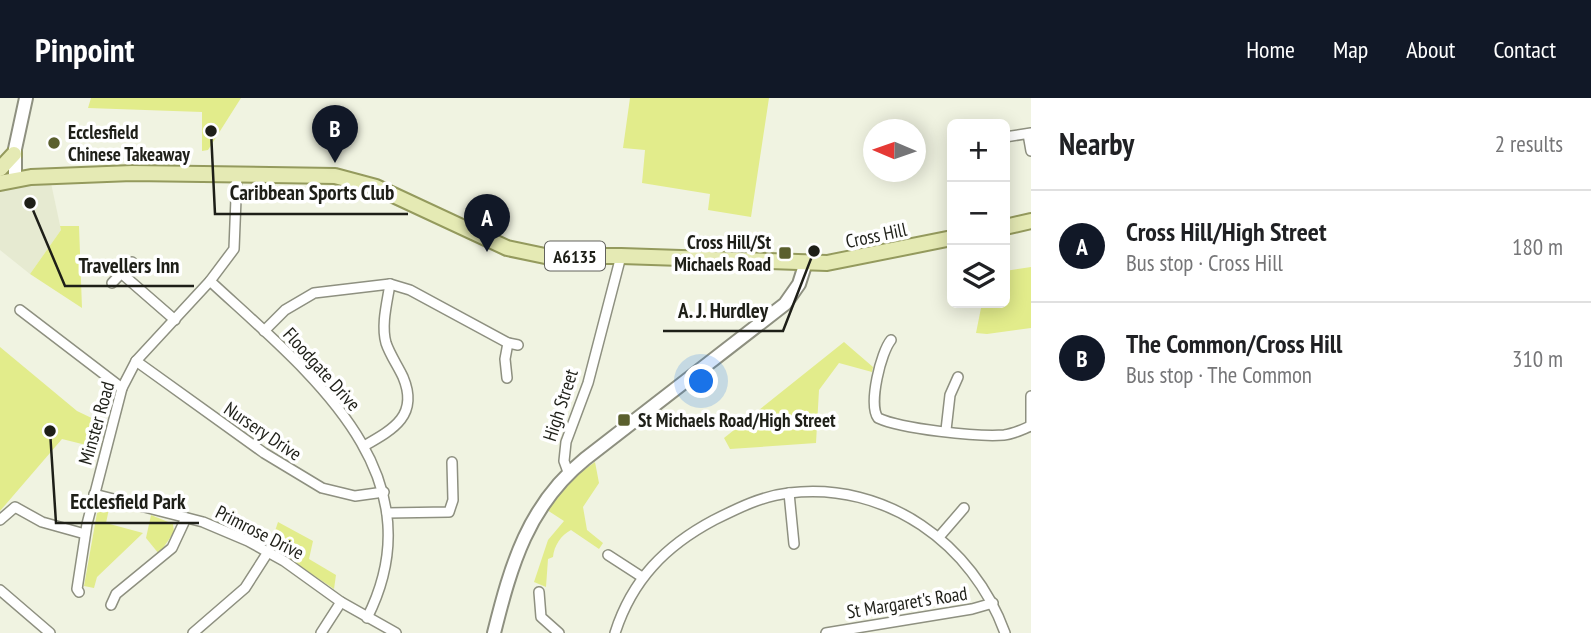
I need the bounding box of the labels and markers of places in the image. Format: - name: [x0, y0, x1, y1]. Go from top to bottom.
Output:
- pin: B: [312, 105, 358, 163]
- place label: Ecclesfield Chinese Takeaway: [68, 120, 190, 166]
- marker: Ecclesfield Chinese Takeaway: [46, 135, 62, 151]
- callout: Caribbean Sports Club: [215, 172, 408, 214]
- pin: A: [464, 194, 510, 252]
- place label: Cross Hill/St Michaels Road: [674, 230, 771, 276]
- callout: Travellers Inn: [65, 244, 194, 286]
- marker: Cross Hill/St Michaels Road: [777, 245, 793, 261]
- callout: A. J. Hurdley: [663, 289, 783, 331]
- place label: St Michaels Road/High Street: [638, 408, 836, 432]
- marker: St Michaels Road/High Street: [616, 412, 632, 428]
- callout: Ecclesfield Park: [56, 481, 199, 523]

